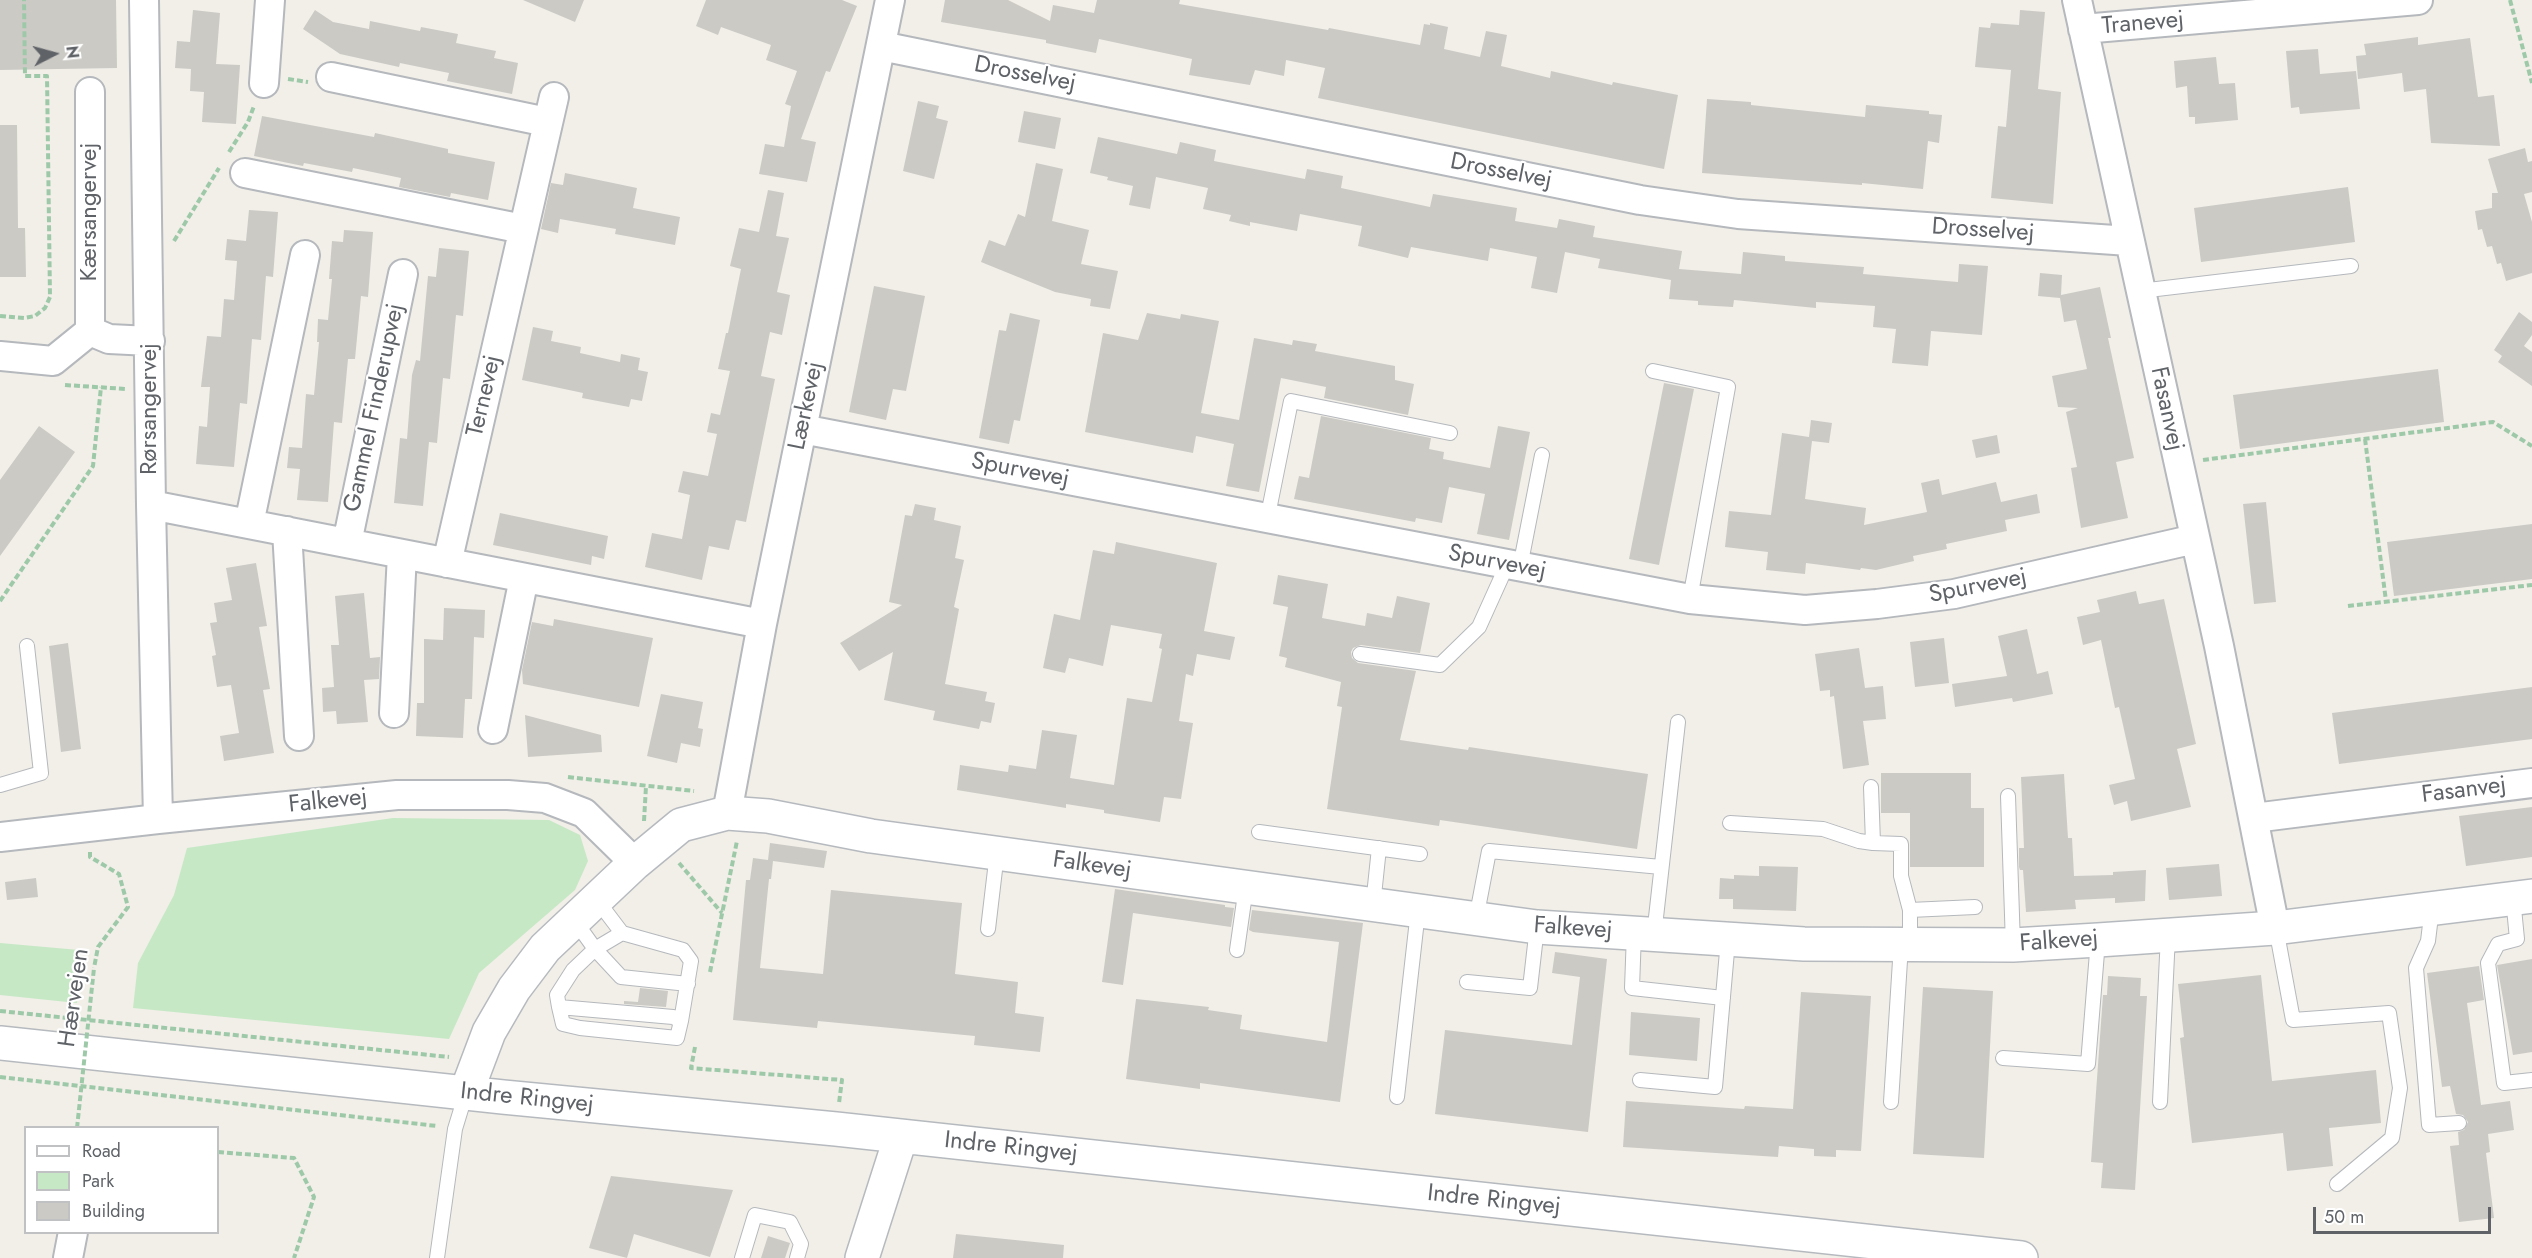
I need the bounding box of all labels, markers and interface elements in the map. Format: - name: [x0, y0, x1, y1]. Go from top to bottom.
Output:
- street label: Tranevej: [2101, 6, 2185, 42]
- north arrow: [24, 24, 84, 84]
- text: N: [60, 45, 85, 60]
- street label: Drosselvej: [972, 51, 1078, 99]
- street label: Kærsangervej: [76, 143, 104, 281]
- street label: Drosselvej: [1448, 148, 1554, 196]
- street label: Drosselvej: [1931, 213, 2035, 249]
- street label: Gammel Finderupvej: [339, 301, 411, 515]
- street label: Rørsangervej: [136, 343, 164, 475]
- street label: Ternevej: [462, 353, 508, 439]
- street label: Lærkevej: [784, 359, 830, 453]
- street label: Fasanvej: [2143, 364, 2189, 454]
- street label: Spurvevej: [969, 447, 1071, 495]
- street label: Spurvevej: [1446, 539, 1548, 587]
- street label: Spurvevej: [1927, 563, 2029, 611]
- street label: Fasanvej: [2420, 772, 2508, 810]
- street label: Falkevej: [287, 784, 369, 820]
- street label: Falkevej: [1051, 846, 1133, 886]
- street label: Falkevej: [1533, 912, 1613, 946]
- street label: Falkevej: [2019, 925, 2099, 959]
- street label: Hærvejen: [54, 947, 96, 1049]
- street label: Indre Ringvej: [459, 1078, 595, 1120]
- legend: [24, 1126, 219, 1234]
- street label: Indre Ringvej: [943, 1127, 1079, 1169]
- text: Road: [82, 1138, 121, 1164]
- text: Park: [82, 1168, 114, 1194]
- street label: Indre Ringvej: [1426, 1180, 1562, 1222]
- scale bar: [2316, 1195, 2494, 1233]
- text: Building: [82, 1198, 145, 1224]
- text: 50 m: [2324, 1204, 2364, 1230]

